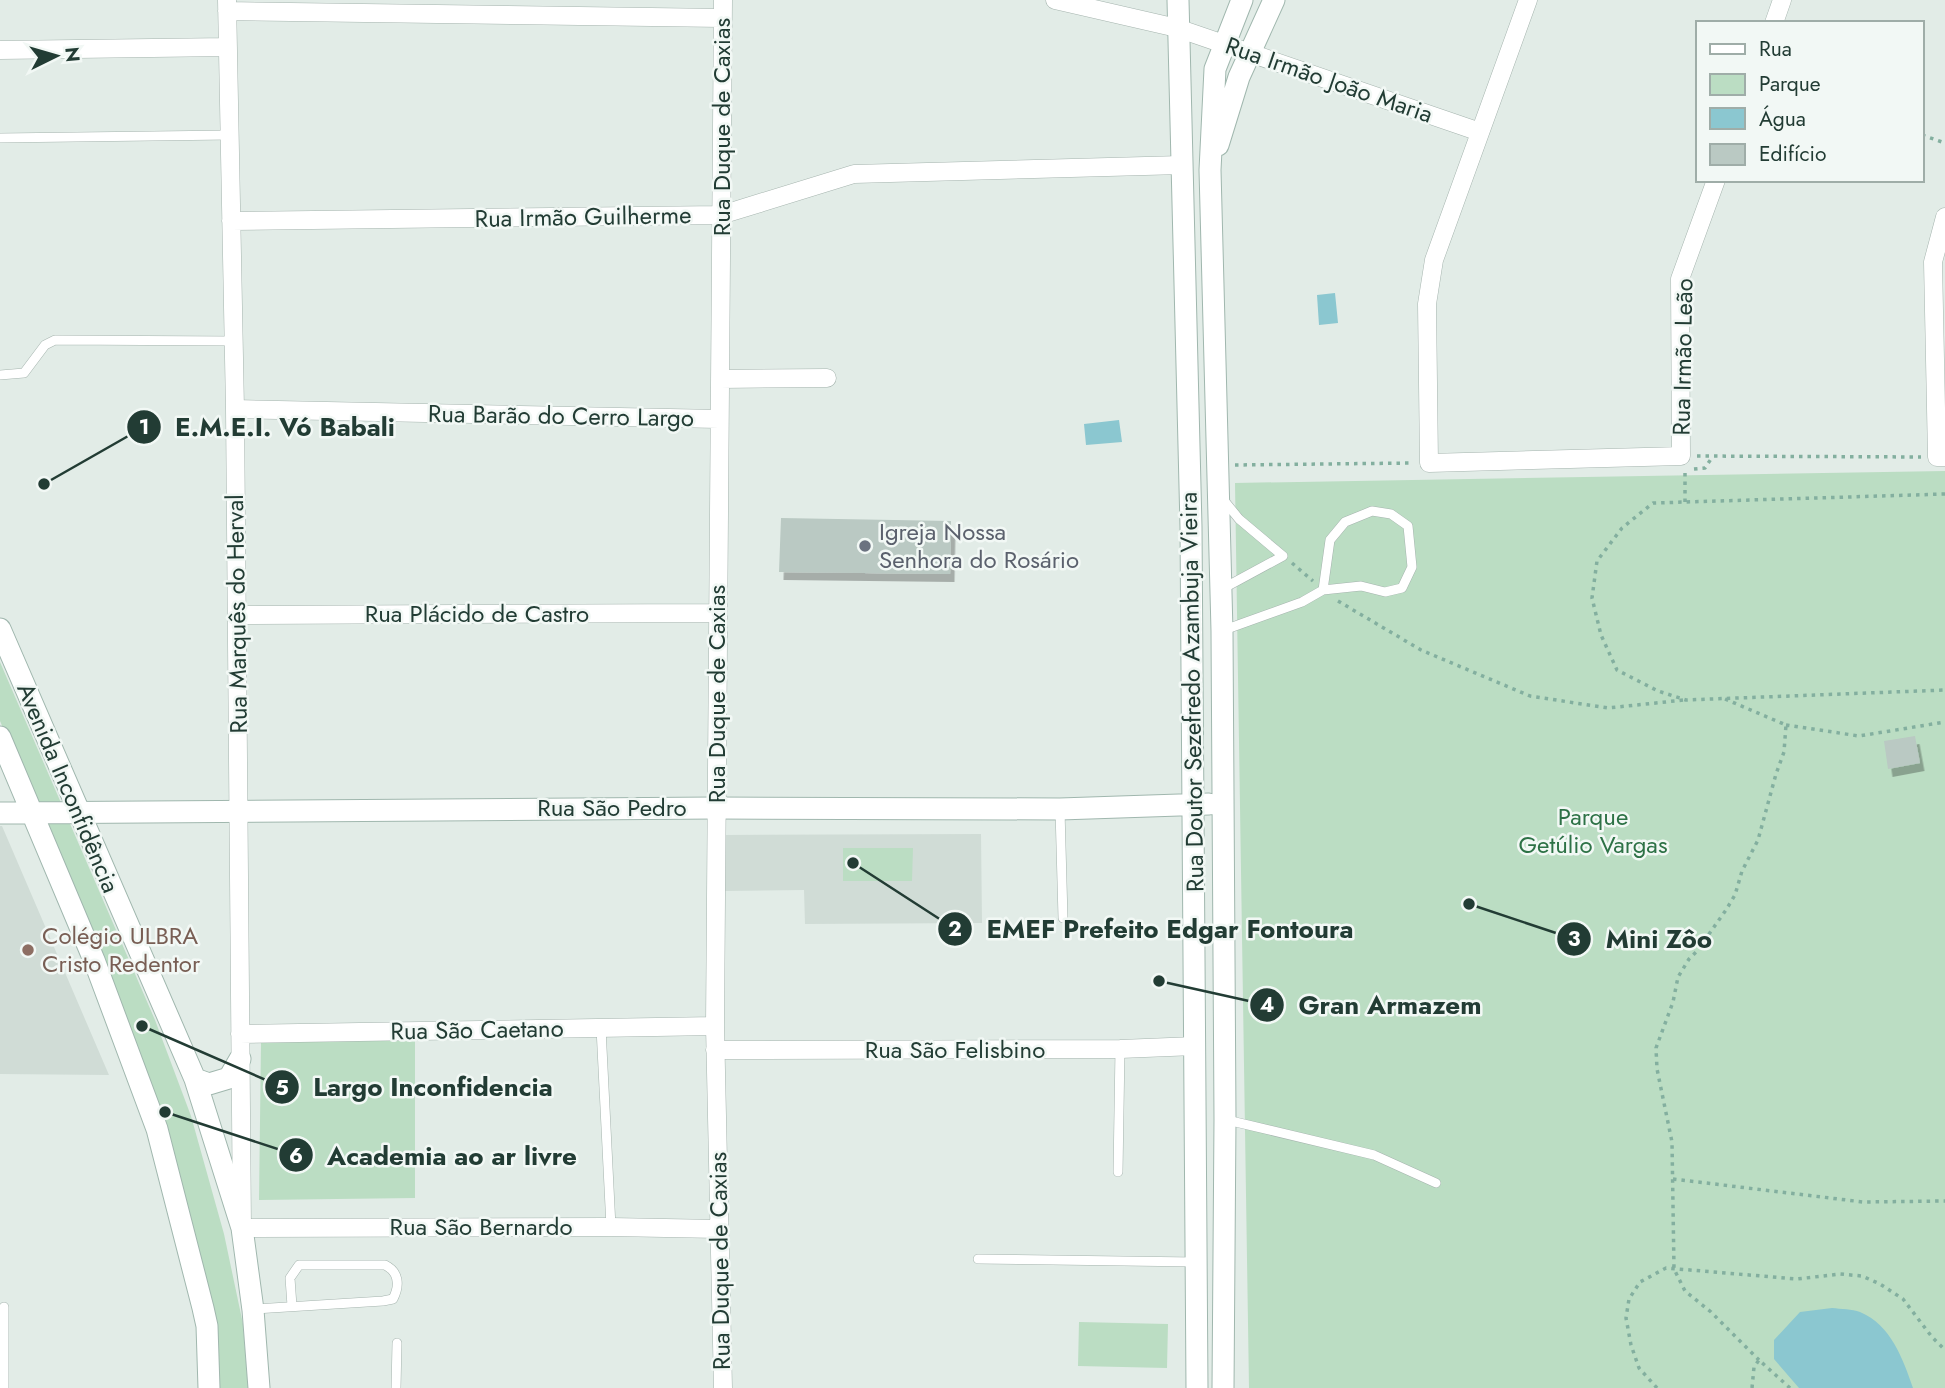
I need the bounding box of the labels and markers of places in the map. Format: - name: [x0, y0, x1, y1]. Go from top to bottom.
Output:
- callout: E.M.E.I. Vó Babali: [127, 403, 409, 450]
- place label: Igreja Nossa Senhora do Rosário: [879, 514, 1079, 577]
- marker: Igreja Nossa Senhora do Rosário: [857, 538, 873, 554]
- callout: EMEF Prefeito Edgar Fontoura: [937, 905, 1367, 952]
- callout: Mini Zôo: [1557, 916, 1726, 963]
- place label: Colégio ULBRA Cristo Redentor: [42, 918, 201, 981]
- marker: Colégio ULBRA Cristo Redentor: [20, 942, 36, 958]
- callout: Gran Armazem: [1250, 981, 1496, 1028]
- callout: Largo Inconfidencia: [264, 1064, 566, 1111]
- callout: Academia ao ar livre: [278, 1132, 591, 1179]

